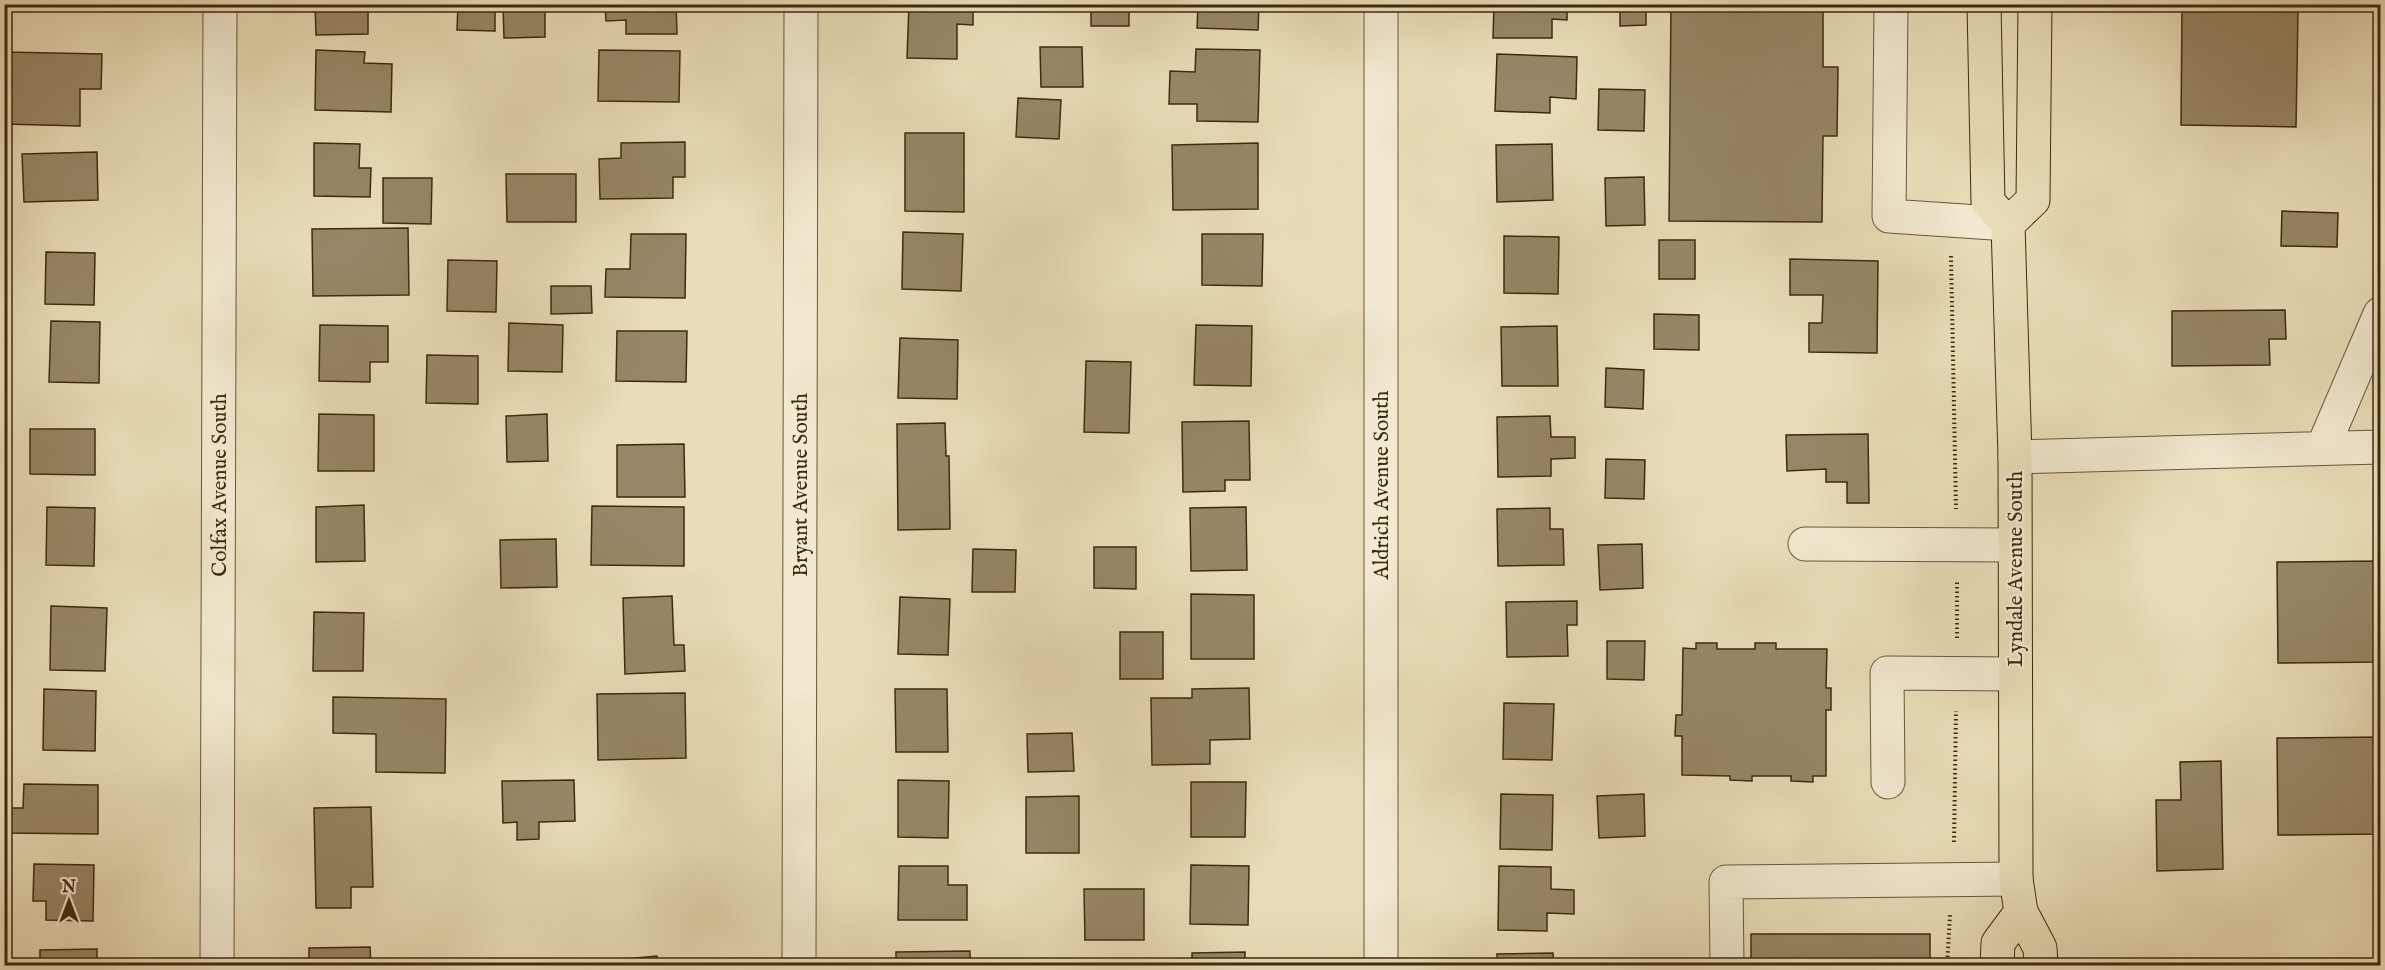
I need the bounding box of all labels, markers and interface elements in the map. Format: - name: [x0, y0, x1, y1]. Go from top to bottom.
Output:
- street label: Aldrich Avenue South: [1369, 390, 1396, 581]
- street label: Colfax Avenue South: [207, 393, 234, 577]
- street label: Bryant Avenue South: [788, 393, 815, 577]
- street label: Lyndale Avenue South: [2003, 471, 2030, 667]
- north arrow: [39, 871, 99, 931]
- text: N: [61, 878, 76, 898]

